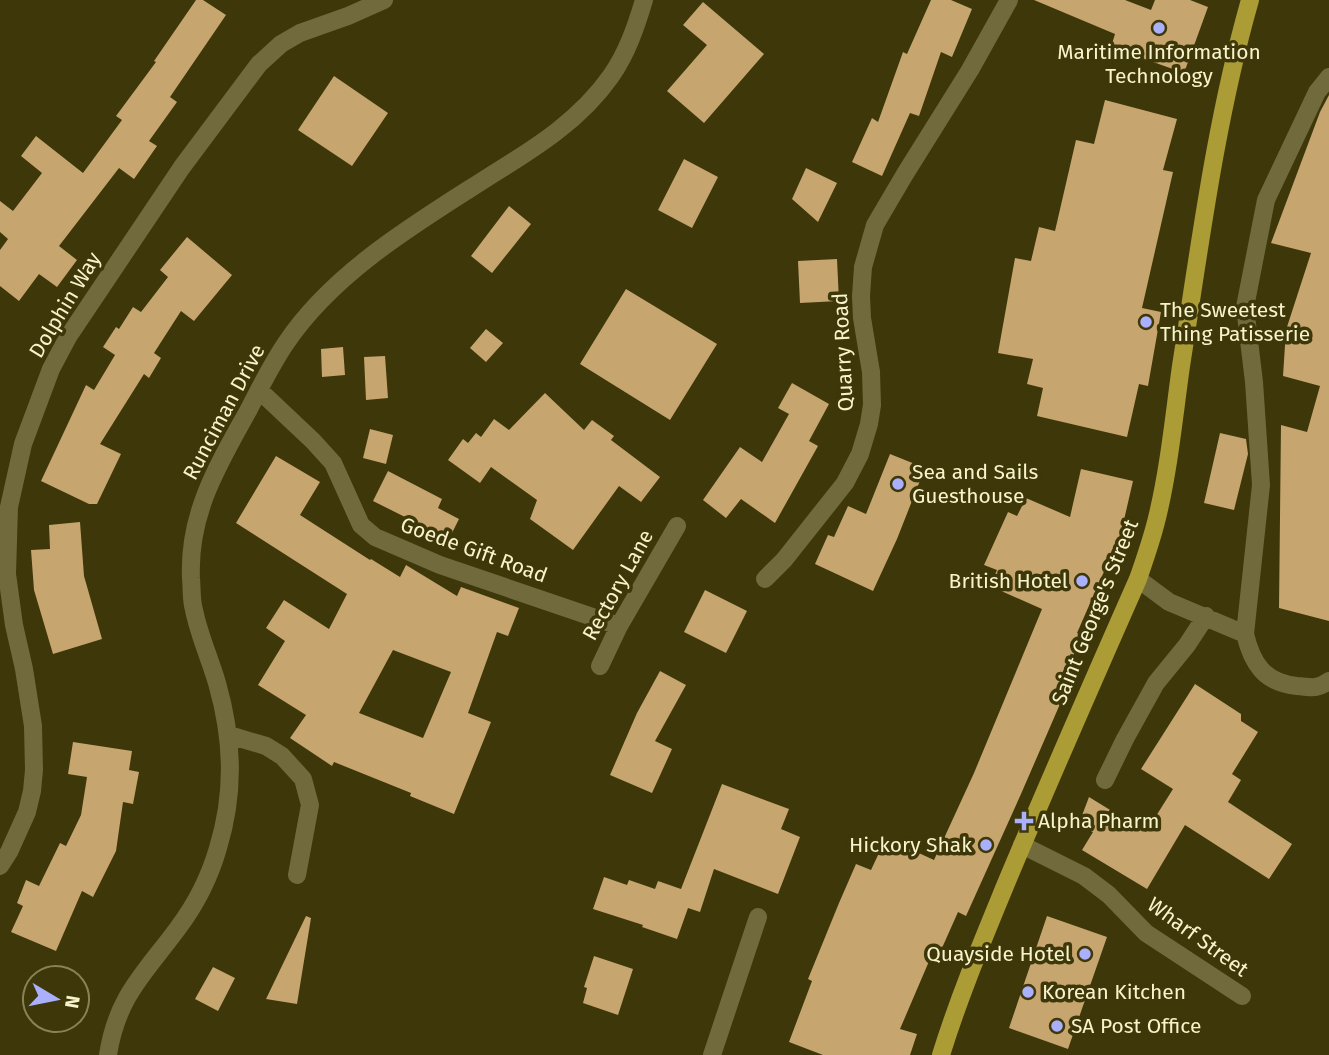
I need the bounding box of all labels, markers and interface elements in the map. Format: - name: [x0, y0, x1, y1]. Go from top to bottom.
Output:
- marker: Maritime Information Technology: [1151, 20, 1167, 36]
- place label: Maritime Information Technology: [1057, 39, 1261, 89]
- street label: Dolphin Way: [23, 247, 107, 363]
- street label: Quarry Road: [827, 292, 859, 412]
- place label: The Sweetest Thing Patisserie: [1160, 297, 1310, 347]
- marker: The Sweetest Thing Patisserie: [1138, 314, 1154, 330]
- street label: Runciman Drive: [177, 340, 271, 484]
- place label: Sea and Sails Guesthouse: [912, 459, 1038, 509]
- marker: Sea and Sails Guesthouse: [890, 476, 906, 492]
- street label: Goede Gift Road: [397, 511, 551, 589]
- street label: Saint George's Street: [1046, 515, 1144, 708]
- street label: Rectory Lane: [577, 525, 659, 645]
- place label: British Hotel: [949, 568, 1068, 594]
- marker: British Hotel: [1074, 573, 1090, 589]
- place label: Alpha Pharm: [1038, 808, 1160, 834]
- marker: Alpha Pharm: [1016, 813, 1032, 829]
- place label: Hickory Shak: [849, 832, 972, 858]
- marker: Hickory Shak: [978, 837, 994, 853]
- street label: Wharf Street: [1142, 892, 1254, 983]
- place label: Quayside Hotel: [926, 941, 1071, 967]
- marker: Quayside Hotel: [1077, 946, 1093, 962]
- north arrow: [21, 964, 91, 1034]
- place label: Korean Kitchen: [1042, 979, 1186, 1005]
- marker: Korean Kitchen: [1020, 984, 1036, 1000]
- text: N: [60, 994, 85, 1010]
- place label: SA Post Office: [1071, 1013, 1201, 1039]
- marker: SA Post Office: [1049, 1018, 1065, 1034]

